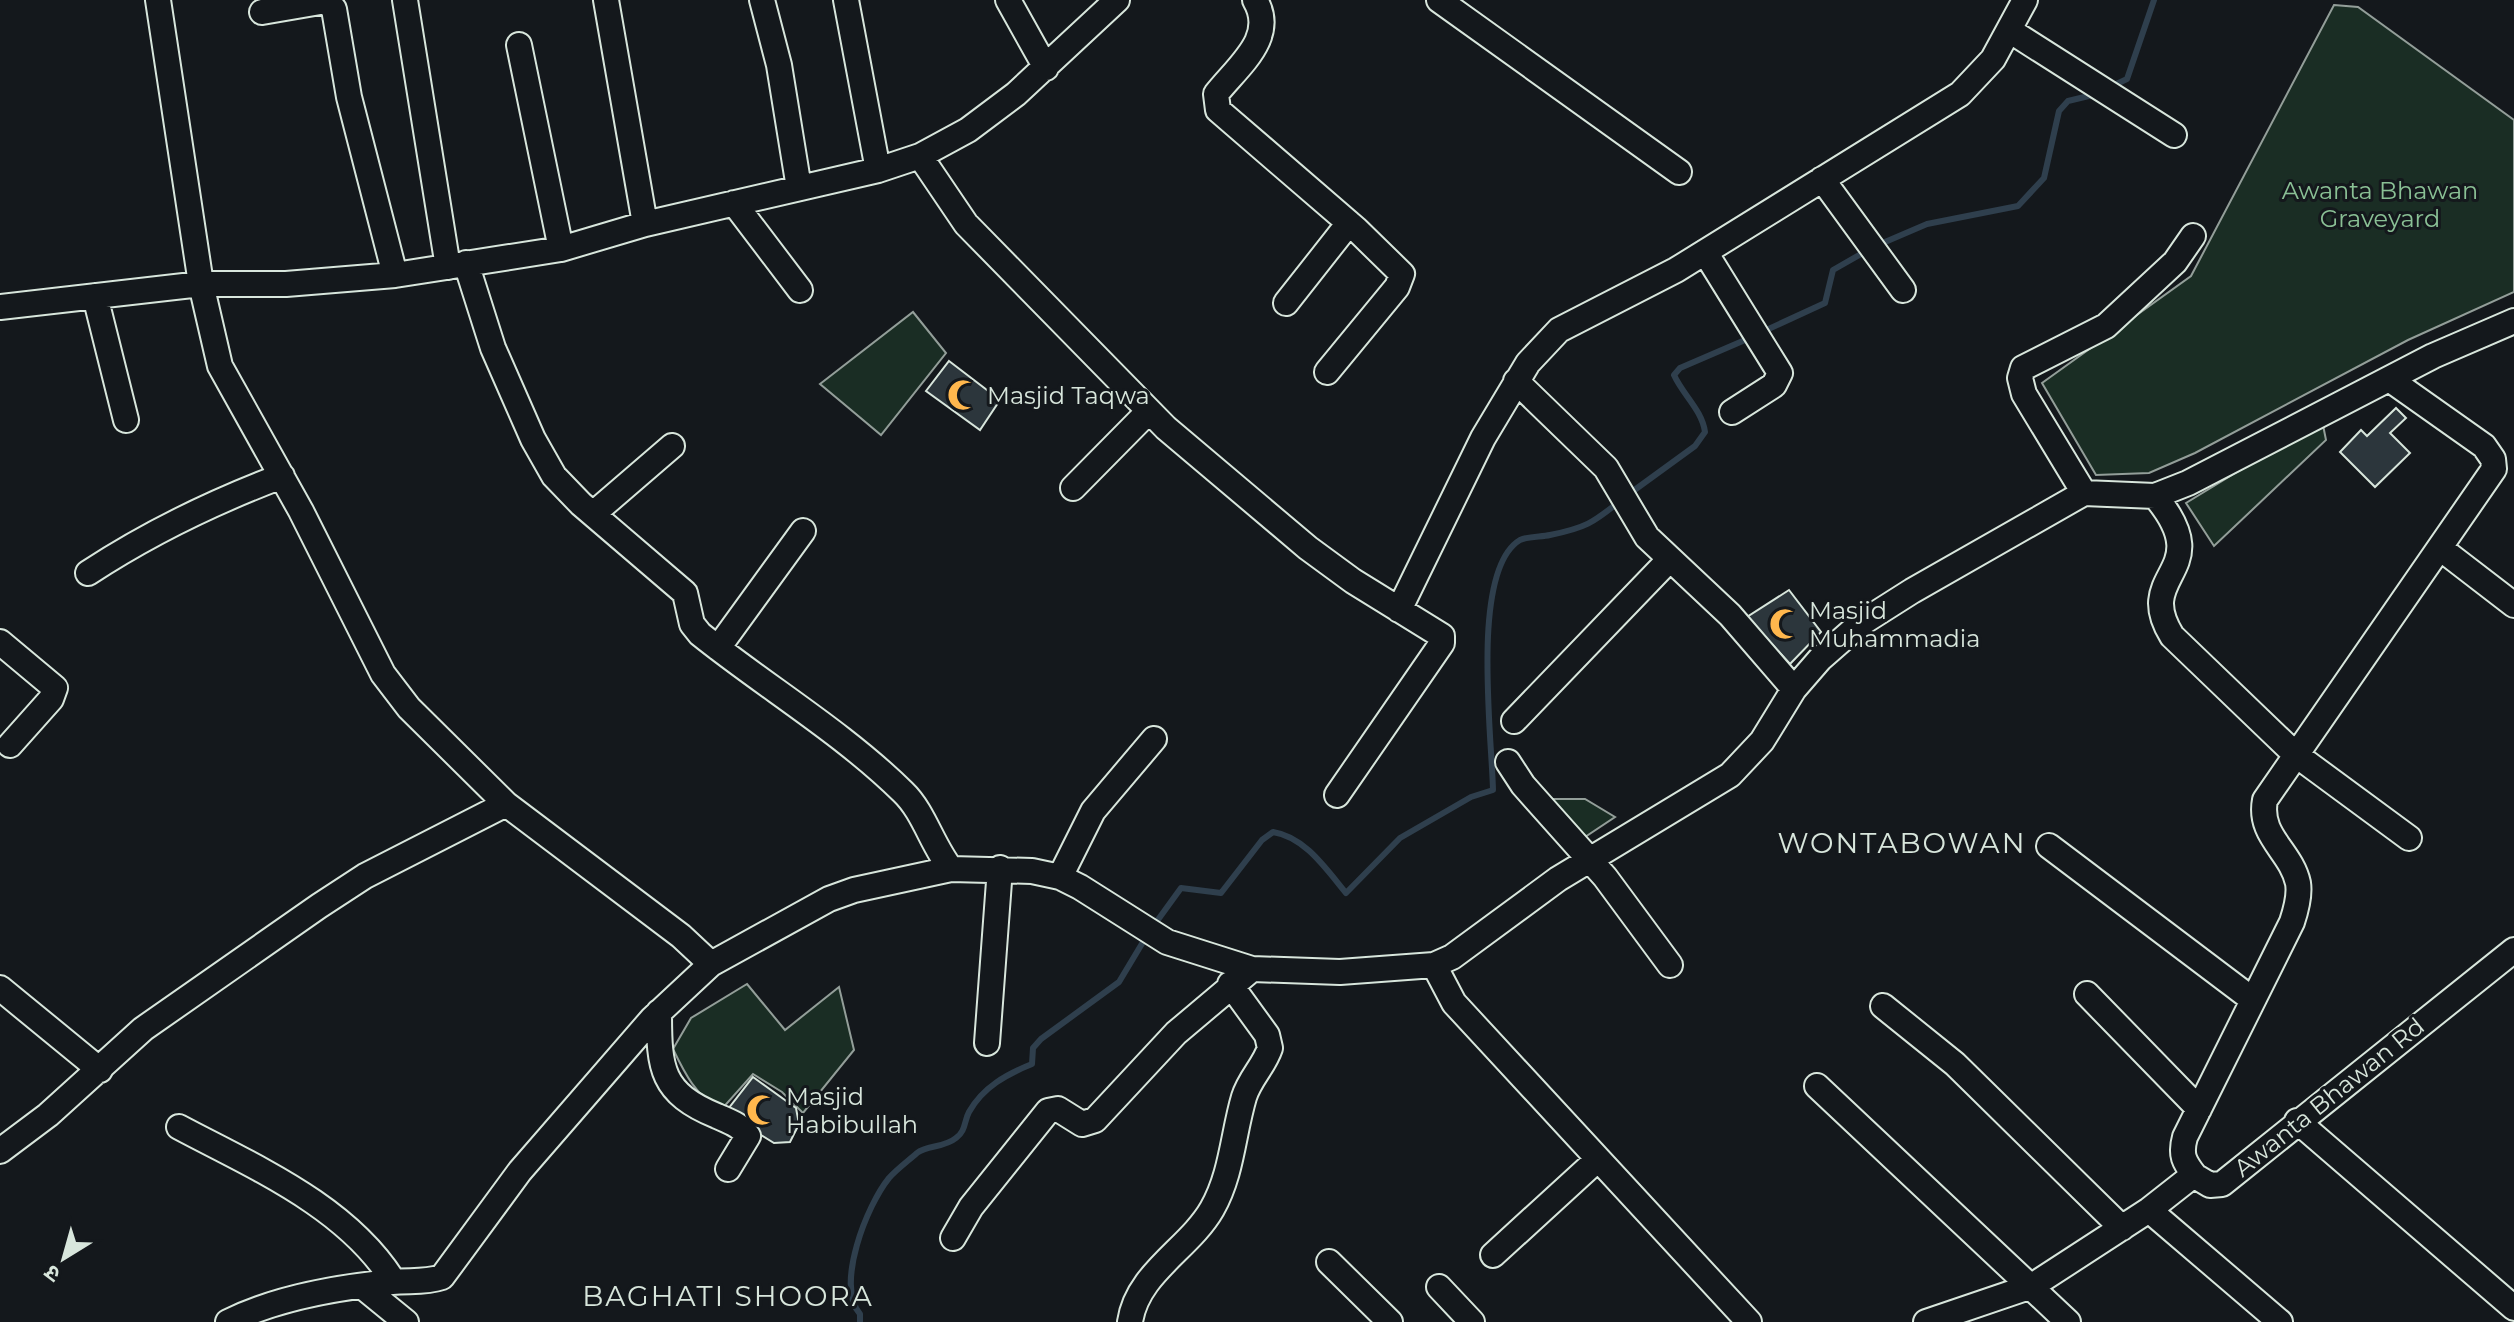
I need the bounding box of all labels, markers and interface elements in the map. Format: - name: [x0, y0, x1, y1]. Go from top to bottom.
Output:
- park label: Awanta Bhawan Graveyard: [2282, 176, 2478, 233]
- mosque icon: Masjid Taqwa: [946, 378, 980, 412]
- place label: Masjid Taqwa: [987, 381, 1150, 410]
- place label: Masjid Muhammadia: [1809, 596, 1980, 653]
- mosque icon: Masjid Muhammadia: [1768, 607, 1802, 641]
- district label: WONTABOWAN: [1778, 826, 2026, 860]
- street label: Awanta Bhawan Rd: [2228, 1011, 2430, 1183]
- place label: Masjid Habibullah: [786, 1082, 918, 1139]
- mosque icon: Masjid Habibullah: [745, 1093, 779, 1127]
- north arrow: [24, 1218, 104, 1298]
- text: उ: [38, 1258, 66, 1288]
- district label: BAGHATI SHOORA: [582, 1279, 874, 1313]

